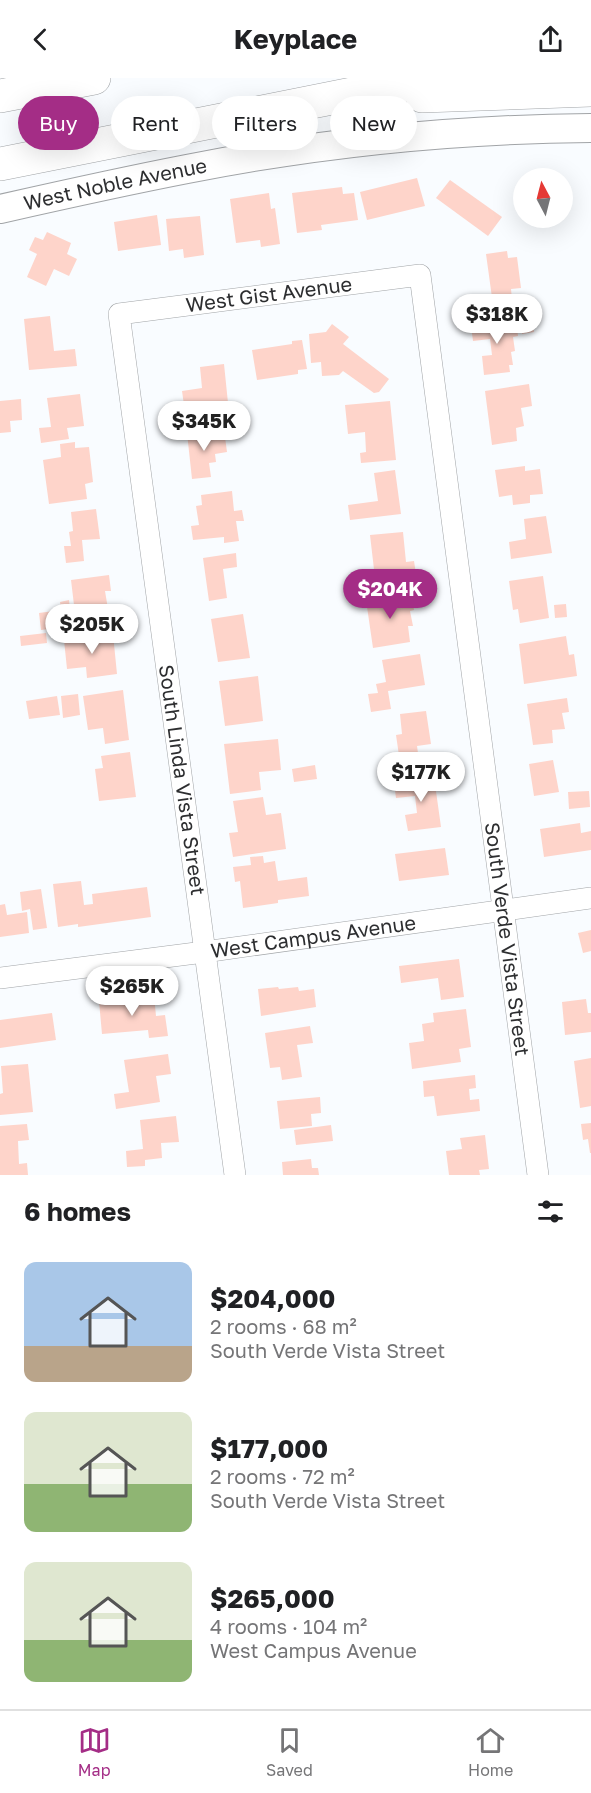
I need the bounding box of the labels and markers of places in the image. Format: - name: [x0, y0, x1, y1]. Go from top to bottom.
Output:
- pin: $318K: [455, 294, 539, 345]
- pin: $345K: [162, 401, 246, 452]
- pin: $204K: [348, 569, 432, 620]
- pin: $205K: [50, 604, 134, 655]
- pin: $177K: [379, 752, 463, 803]
- pin: $265K: [90, 966, 174, 1017]

